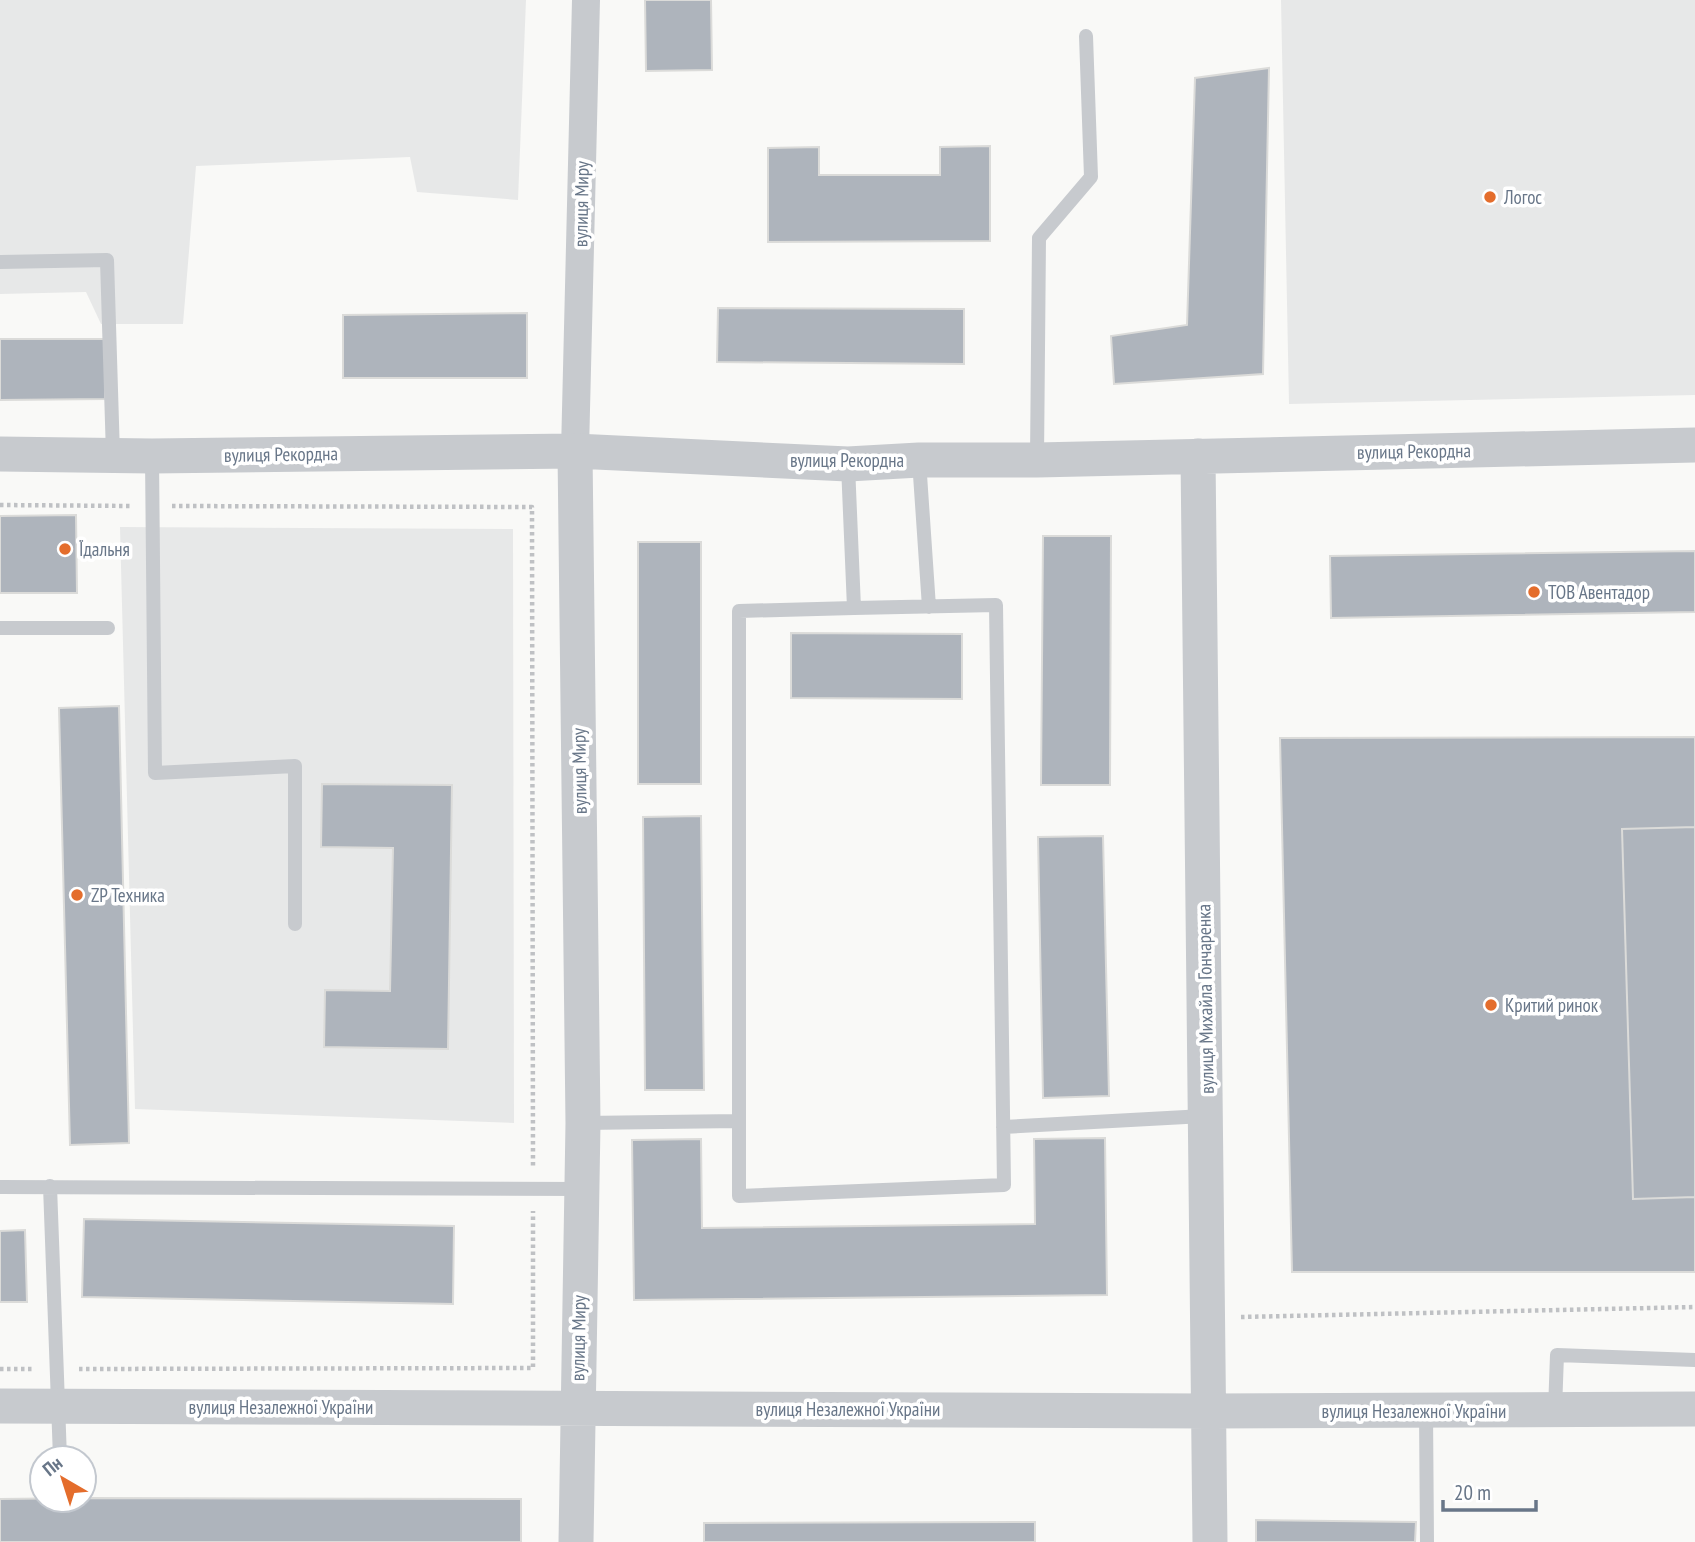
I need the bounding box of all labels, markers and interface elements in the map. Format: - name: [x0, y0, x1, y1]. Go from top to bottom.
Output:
- street label: вулиця Миру: [568, 160, 594, 247]
- place label: Логос: [1503, 185, 1542, 209]
- marker: Логос: [1482, 189, 1498, 205]
- street label: вулиця Рекордна: [1357, 438, 1471, 464]
- street label: вулиця Рекордна: [224, 441, 338, 467]
- street label: вулиця Рекордна: [790, 448, 904, 472]
- place label: Їдальня: [79, 537, 130, 561]
- marker: Їдальня: [57, 541, 73, 557]
- place label: ТОВ Авентадор: [1548, 580, 1650, 604]
- marker: ТОВ Авентадор: [1526, 584, 1542, 600]
- street label: вулиця Миру: [566, 727, 592, 814]
- place label: ZP Техника: [91, 883, 165, 907]
- marker: ZP Техника: [69, 887, 85, 903]
- street label: вулиця Михайла Гончаренка: [1191, 904, 1219, 1094]
- place label: Критий ринок: [1505, 993, 1599, 1017]
- marker: Критий ринок: [1483, 997, 1499, 1013]
- street label: вулиця Миру: [565, 1294, 591, 1381]
- street label: вулиця Незалежної України: [189, 1395, 373, 1419]
- street label: вулиця Незалежної України: [756, 1397, 940, 1421]
- street label: вулиця Незалежної України: [1322, 1399, 1506, 1423]
- north arrow: [28, 1444, 98, 1514]
- text: Пн: [38, 1451, 67, 1481]
- scale bar: [1443, 1468, 1536, 1512]
- text: 20 m: [1454, 1479, 1491, 1506]

